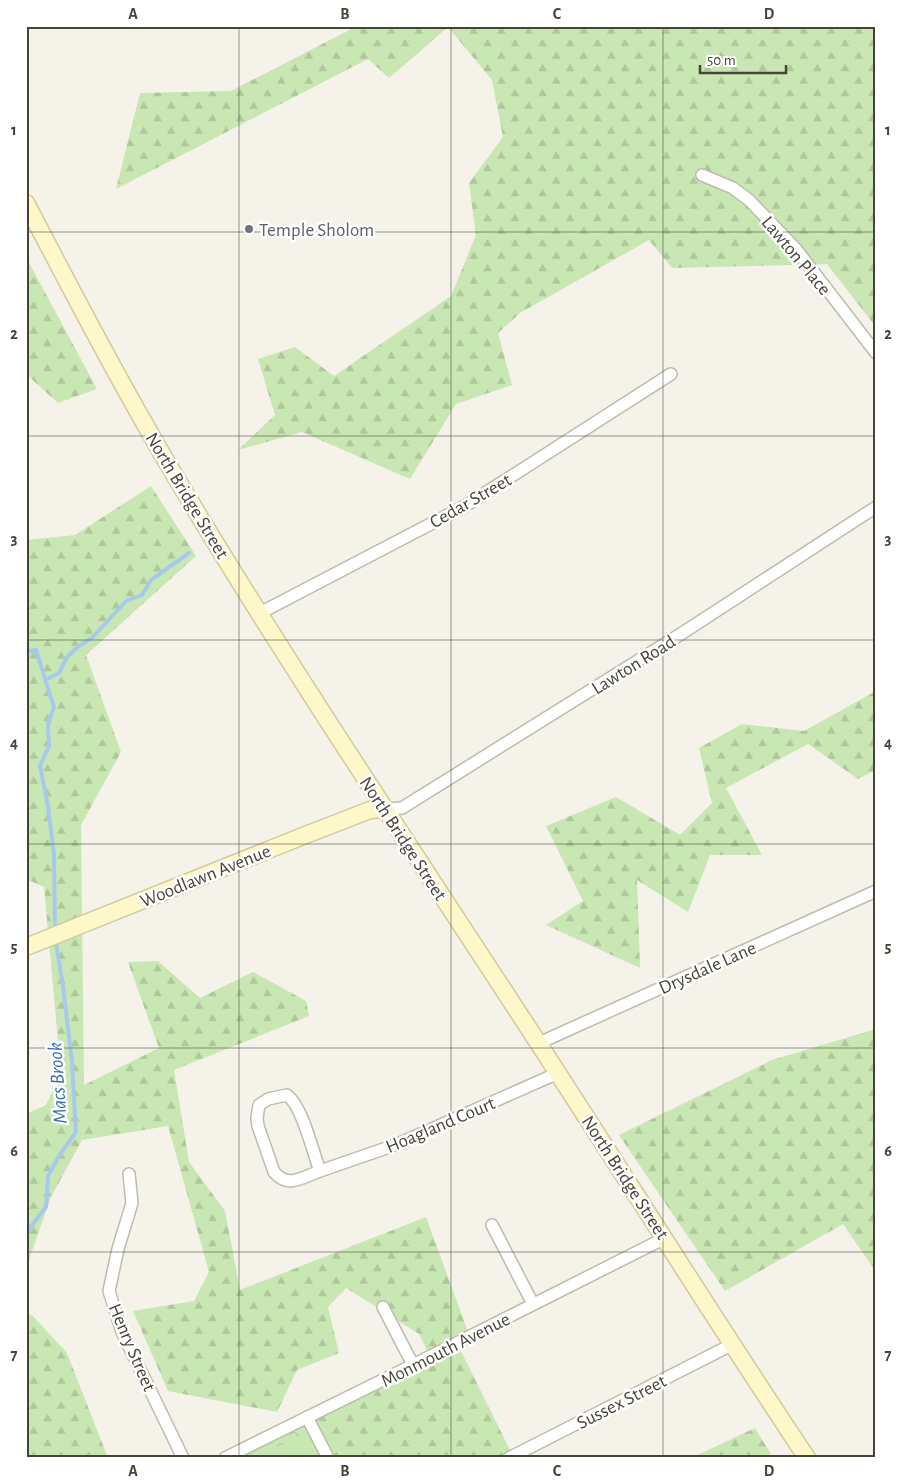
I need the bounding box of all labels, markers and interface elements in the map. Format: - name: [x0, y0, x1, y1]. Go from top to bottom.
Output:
- text: A: [128, 6, 138, 22]
- text: B: [340, 6, 350, 22]
- text: C: [553, 6, 562, 22]
- text: D: [764, 6, 775, 22]
- scale bar: [700, 42, 786, 74]
- text: 50 m: [707, 53, 736, 68]
- text: 1: [11, 122, 17, 138]
- text: 1: [885, 122, 891, 138]
- street label: Lawton Place: [758, 213, 834, 299]
- place label: Temple Sholom: [259, 221, 374, 240]
- marker: Temple Sholom: [243, 223, 255, 235]
- text: 2: [10, 326, 18, 342]
- text: 2: [884, 326, 892, 342]
- street label: North Bridge Street: [142, 429, 232, 562]
- street label: Cedar Street: [427, 470, 515, 532]
- text: 3: [11, 531, 18, 547]
- text: 3: [885, 531, 892, 547]
- street label: Lawton Road: [589, 632, 679, 698]
- text: 4: [10, 735, 18, 751]
- text: 4: [884, 735, 892, 751]
- street label: North Bridge Street: [356, 774, 450, 904]
- street label: Woodlawn Avenue: [138, 842, 274, 911]
- text: 5: [11, 939, 18, 955]
- street label: Drysdale Lane: [656, 939, 759, 998]
- text: 5: [885, 939, 892, 955]
- water label: Macs Brook: [45, 1042, 71, 1124]
- street label: Hoagland Court: [383, 1094, 498, 1157]
- street label: North Bridge Street: [578, 1113, 672, 1243]
- text: 6: [10, 1143, 18, 1159]
- text: 6: [884, 1143, 892, 1159]
- street label: Henry Street: [105, 1301, 159, 1394]
- street label: Monmouth Avenue: [378, 1310, 513, 1391]
- text: 7: [11, 1347, 18, 1363]
- text: 7: [885, 1347, 892, 1363]
- street label: Sussex Street: [574, 1372, 669, 1433]
- text: A: [128, 1463, 138, 1479]
- text: B: [340, 1463, 350, 1479]
- text: C: [553, 1463, 562, 1479]
- text: D: [764, 1463, 775, 1479]

